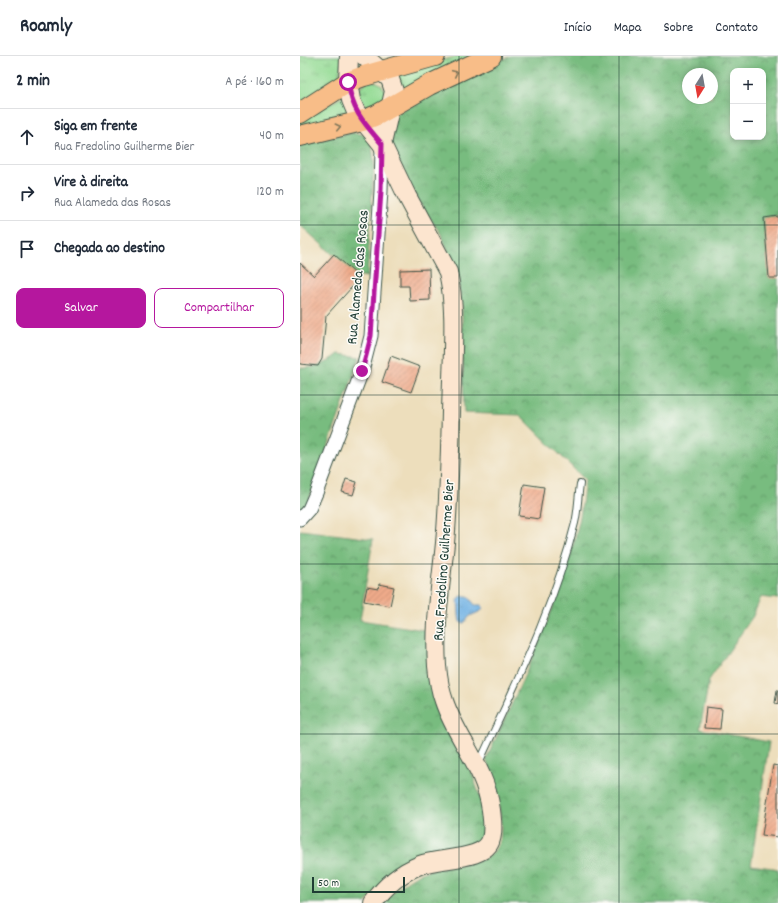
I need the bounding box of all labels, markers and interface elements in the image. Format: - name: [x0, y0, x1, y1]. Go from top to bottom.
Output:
- text: Roamly: [20, 14, 72, 41]
- text: Início: [564, 18, 592, 38]
- text: Mapa: [614, 18, 641, 38]
- text: Sobre: [663, 18, 693, 38]
- text: Contato: [715, 18, 758, 38]
- north arrow: [682, 68, 718, 104]
- map controls: [730, 68, 766, 140]
- button: +: [730, 68, 766, 104]
- text: 2 min: [16, 70, 50, 94]
- one-way arrow: [451, 70, 459, 78]
- text: A pé · 160 m: [225, 73, 284, 92]
- route start: [339, 73, 357, 91]
- button: −: [730, 104, 766, 140]
- text: Siga em frente: [54, 116, 137, 138]
- one-way arrow: [335, 123, 341, 131]
- icon: ahead: [16, 126, 38, 148]
- text: 40 m: [260, 127, 284, 146]
- text: Rua Fredolino Guilherme Bier: [54, 138, 194, 157]
- text: Vire à direita: [54, 172, 128, 194]
- icon: right: [16, 182, 38, 204]
- text: 120 m: [256, 183, 284, 202]
- text: Rua Alameda das Rosas: [54, 194, 171, 213]
- street label: Rua Alameda das Rosas: [342, 209, 376, 345]
- icon: arrive: [16, 238, 38, 260]
- text: Chegada ao destino: [54, 238, 165, 260]
- button: Salvar: [16, 288, 146, 328]
- button: Compartilhar: [154, 288, 284, 328]
- route end: [353, 362, 371, 380]
- street label: Rua Fredolino Guilherme Bier: [428, 478, 462, 642]
- scale bar: [312, 875, 405, 894]
- text: 50 m: [318, 876, 339, 892]

